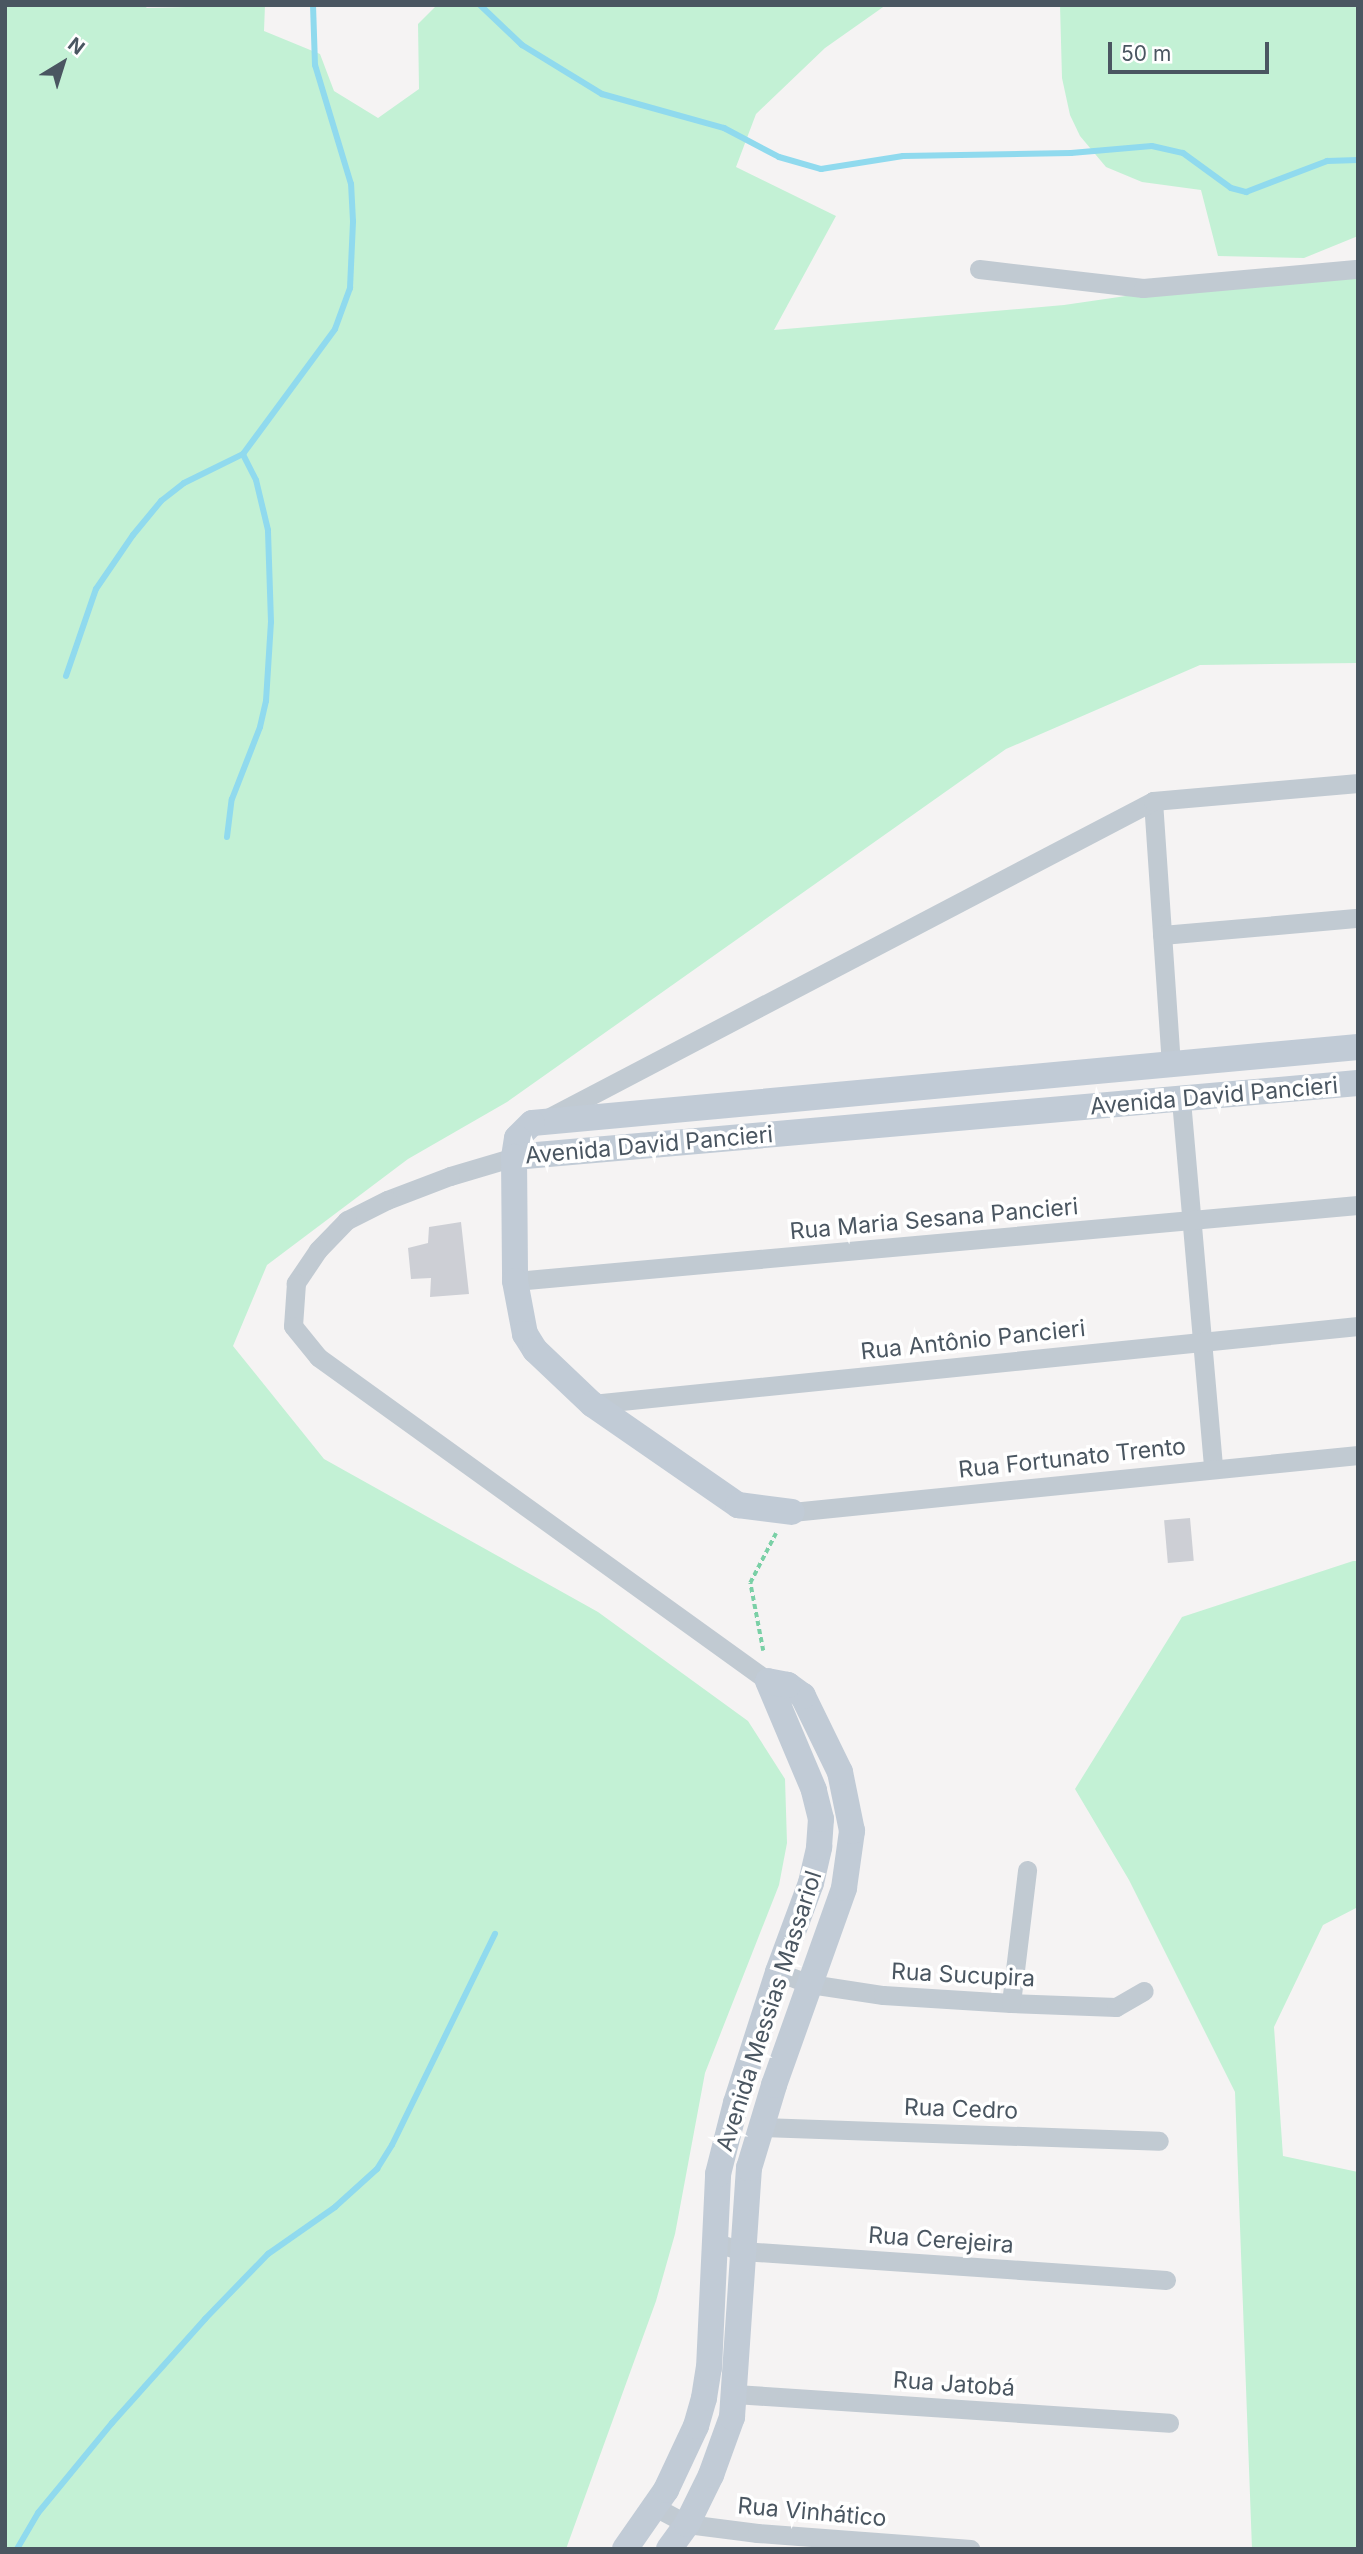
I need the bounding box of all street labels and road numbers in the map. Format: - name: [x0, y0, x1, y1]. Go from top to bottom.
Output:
- street label: Avenida David Pancieri: [1089, 1071, 1339, 1121]
- street label: Avenida David Pancieri: [524, 1120, 774, 1170]
- street label: Rua Maria Sesana Pancieri: [789, 1193, 1079, 1245]
- street label: Rua Antônio Pancieri: [859, 1314, 1087, 1366]
- street label: Rua Fortunato Trento: [957, 1432, 1187, 1484]
- street label: Avenida Messias Massariol: [711, 1867, 827, 2155]
- street label: Rua Sucupira: [890, 1957, 1036, 1993]
- street label: Rua Cedro: [903, 2093, 1019, 2125]
- street label: Rua Cerejeira: [867, 2221, 1015, 2259]
- street label: Rua Jatobá: [892, 2366, 1016, 2402]
- street label: Rua Vinhático: [736, 2492, 888, 2532]

